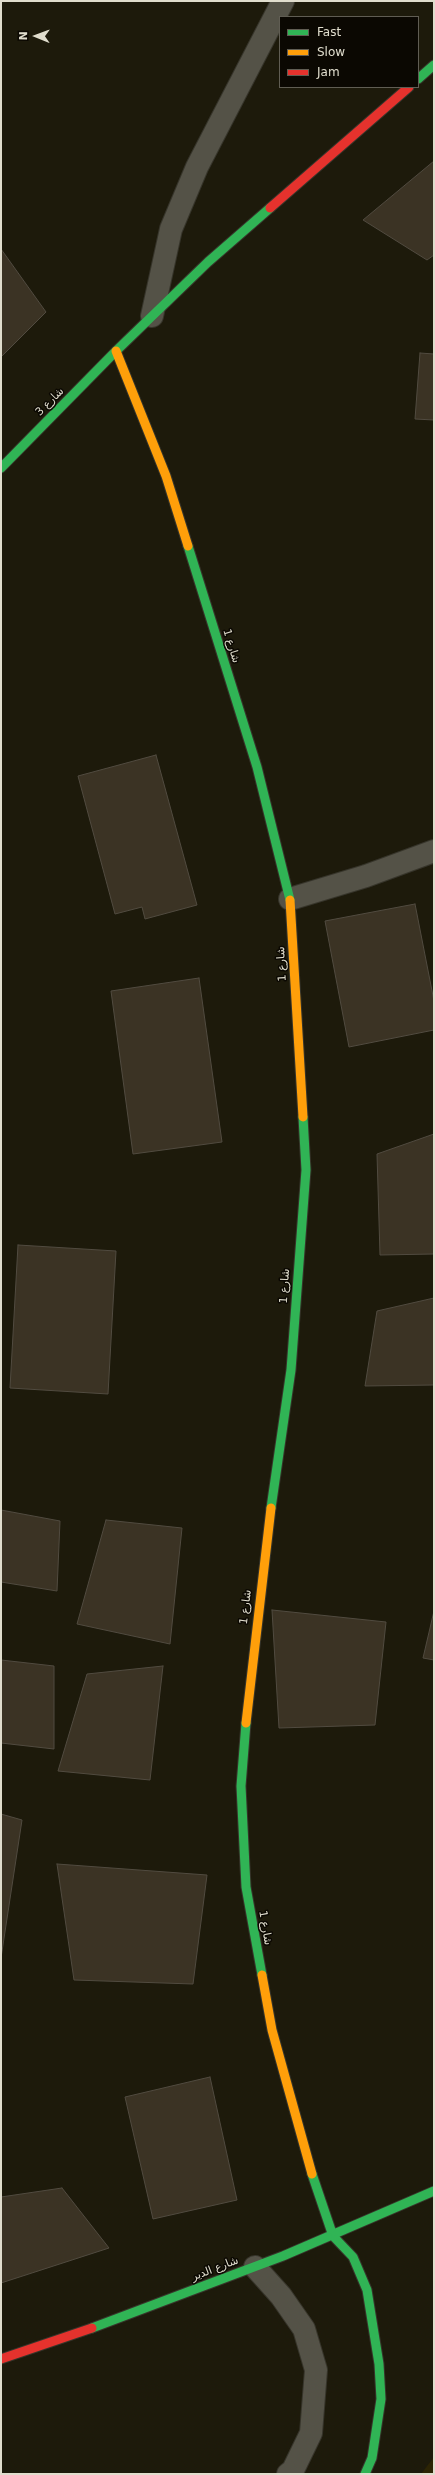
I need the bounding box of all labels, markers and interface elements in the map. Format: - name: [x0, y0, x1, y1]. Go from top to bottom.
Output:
- north arrow: [16, 16, 56, 56]
- legend: [279, 16, 419, 88]
- text: Fast: [317, 25, 341, 39]
- text: N: [17, 31, 30, 41]
- text: Slow: [317, 45, 345, 59]
- text: Jam: [317, 65, 340, 79]
- street label: شارع 3: [33, 385, 67, 419]
- street label: شارع 1: [220, 627, 242, 665]
- street label: شارع 1: [274, 946, 290, 982]
- street label: شارع 1: [277, 1268, 293, 1304]
- street label: شارع 1: [237, 1589, 255, 1625]
- street label: شارع 1: [255, 1910, 275, 1946]
- street label: شارع الدير: [190, 2254, 240, 2284]

